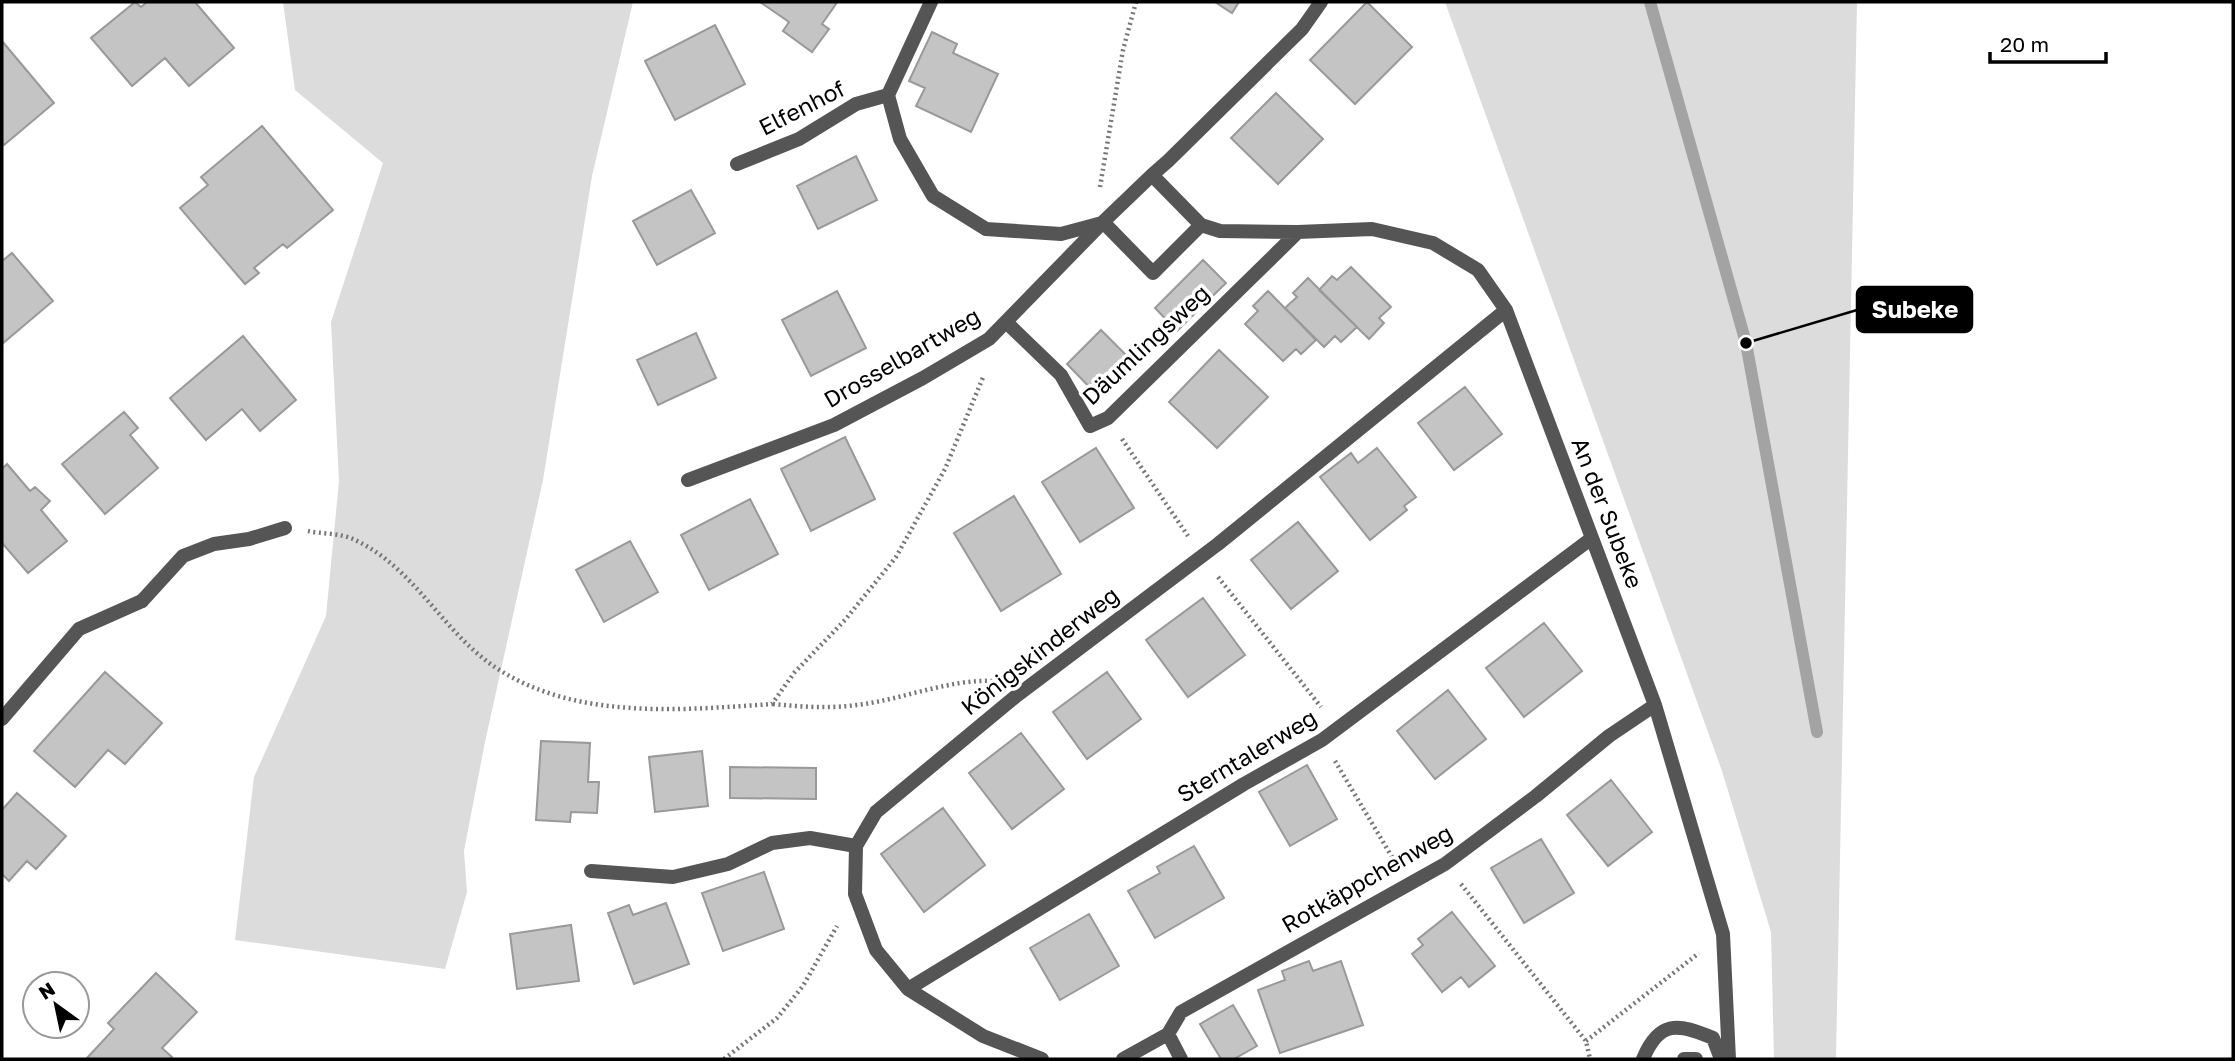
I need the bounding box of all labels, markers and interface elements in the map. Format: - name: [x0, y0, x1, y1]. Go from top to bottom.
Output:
- scale bar: [1990, 21, 2106, 65]
- text: 20 m: [2000, 31, 2049, 57]
- street label: Elfenhof: [754, 74, 849, 141]
- street label: Däumlingsweg: [1076, 278, 1215, 410]
- callout: Subeke: [1857, 287, 1972, 332]
- text: Subeke: [1872, 294, 1958, 323]
- street label: Drosselbartweg: [818, 301, 985, 413]
- street label: An der Subeke: [1566, 433, 1650, 592]
- street label: Königskinderweg: [955, 580, 1124, 720]
- street label: Sterntalerweg: [1172, 703, 1321, 808]
- street label: Rotkäppchenweg: [1276, 818, 1457, 938]
- north arrow: [21, 970, 91, 1040]
- text: N: [34, 977, 59, 1004]

